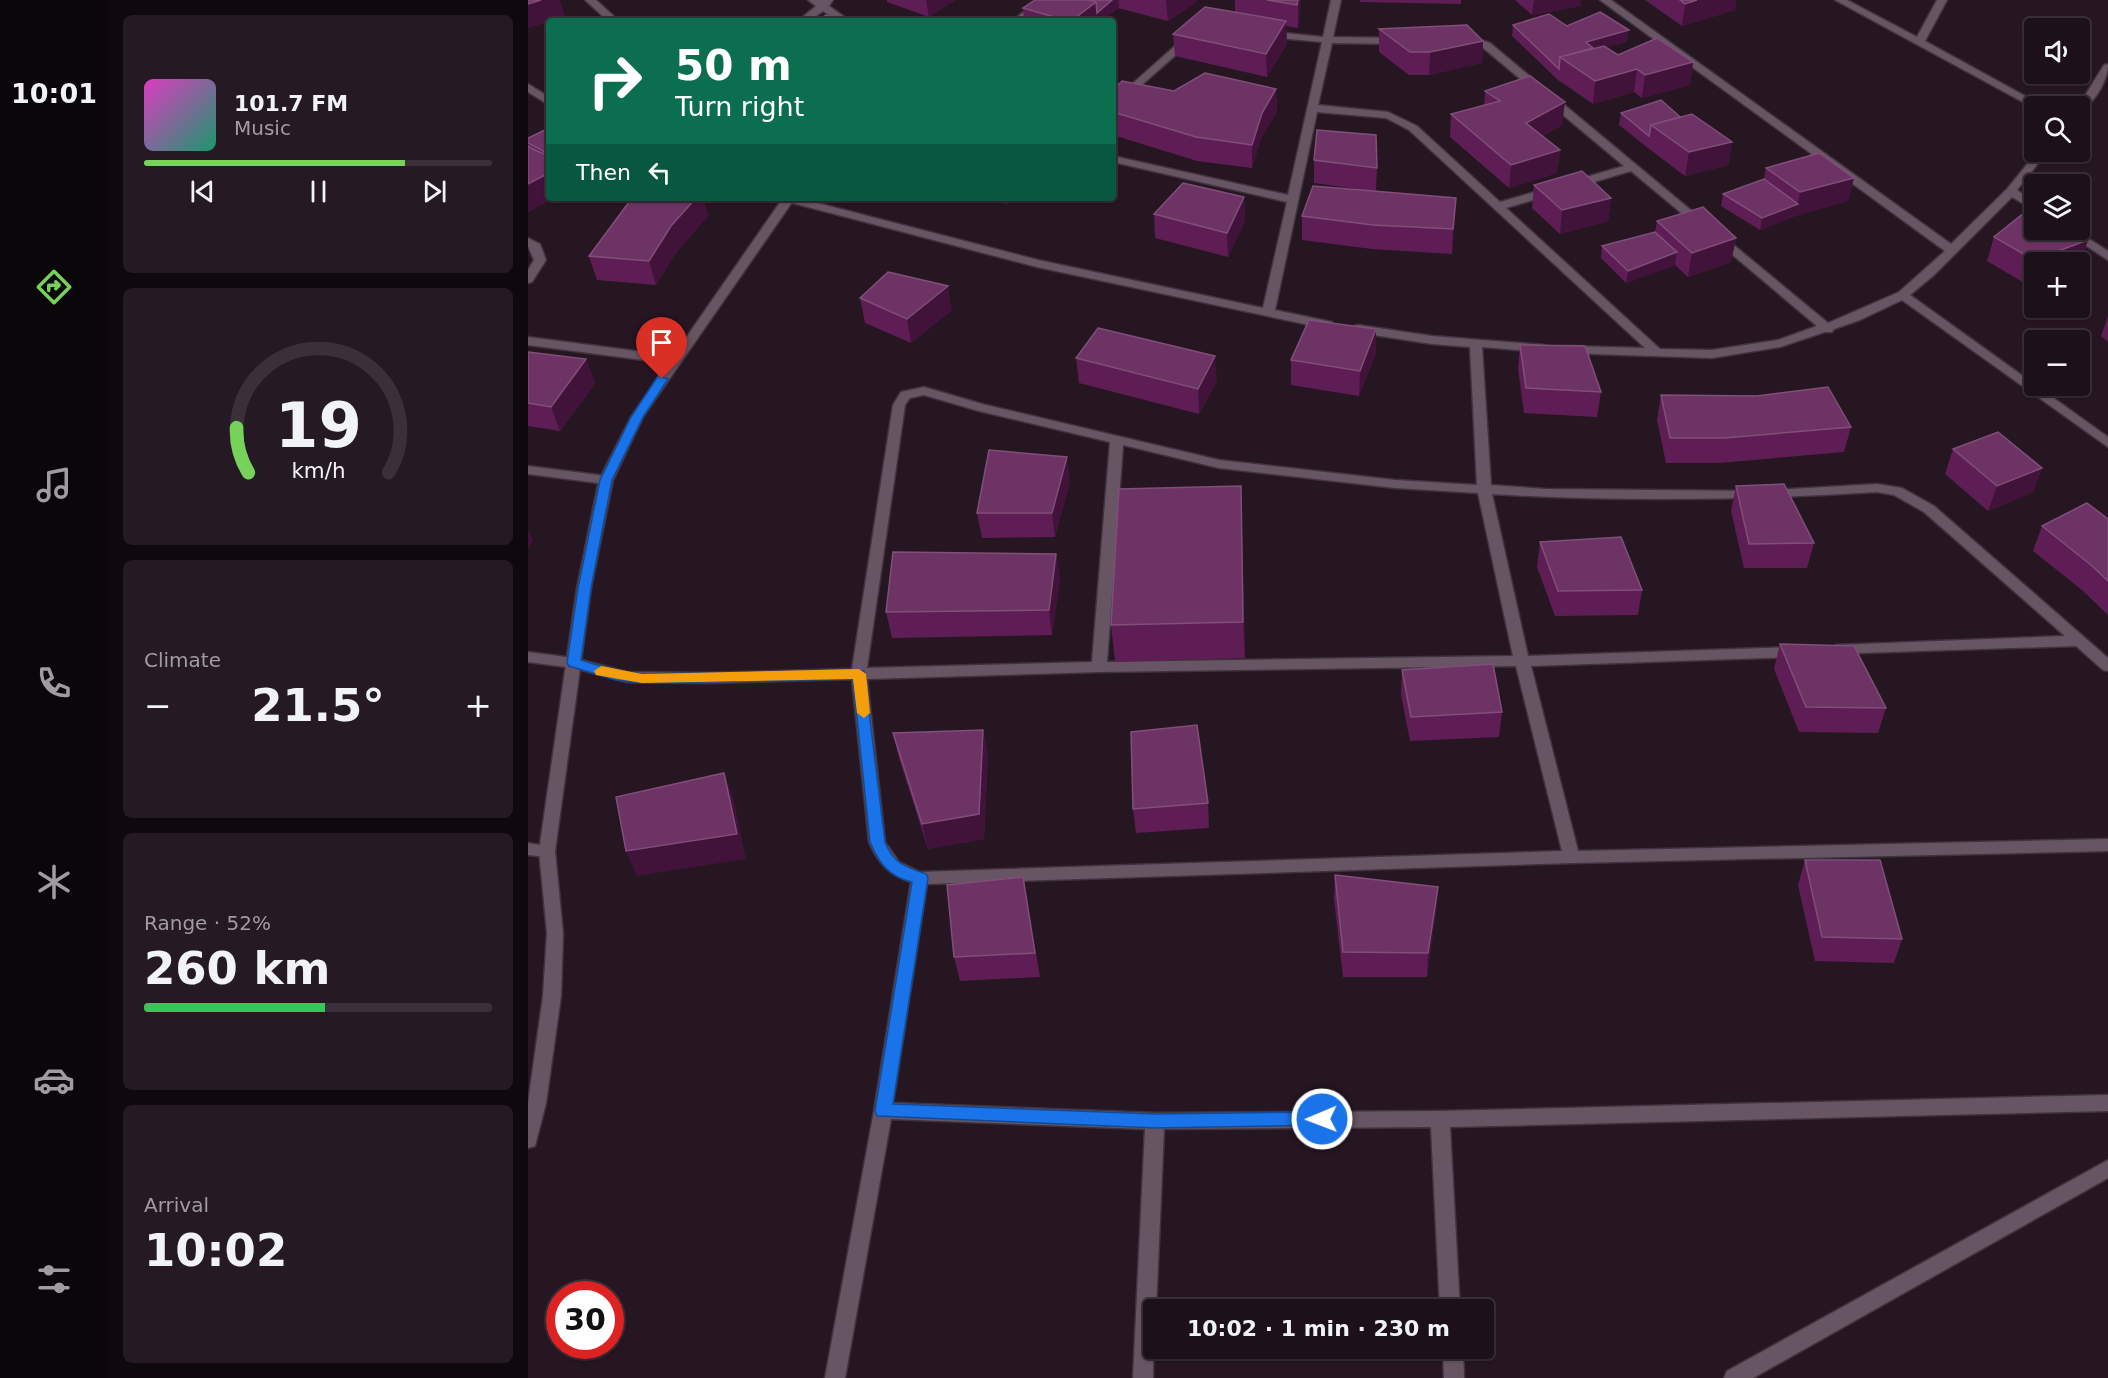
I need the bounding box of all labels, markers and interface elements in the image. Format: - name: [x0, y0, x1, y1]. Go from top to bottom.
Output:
- map controls: [2024, 18, 2090, 396]
- button: sound: [2024, 18, 2090, 84]
- text: 50 m: [675, 41, 792, 90]
- icon: right: [576, 42, 654, 120]
- text: 10:01: [11, 78, 97, 109]
- text: 101.7 FM: [234, 91, 348, 116]
- text: Turn right: [675, 91, 804, 122]
- button: search: [2024, 96, 2090, 162]
- text: Music: [234, 116, 291, 140]
- icon: left: [643, 156, 676, 189]
- text: Then: [576, 160, 631, 185]
- button: layers: [2024, 174, 2090, 240]
- icon: previous: [186, 175, 219, 208]
- icon: pause: [302, 175, 335, 208]
- icon: next: [418, 175, 451, 208]
- button: +: [2024, 252, 2090, 318]
- icon: directions: [33, 266, 75, 308]
- pin: [636, 317, 687, 379]
- icon: arrive: [645, 326, 678, 359]
- button: −: [2024, 330, 2090, 396]
- text: 19: [275, 390, 361, 463]
- text: km/h: [291, 459, 345, 484]
- icon: music: [33, 464, 75, 506]
- text: Climate: [144, 648, 221, 672]
- icon: phone: [33, 662, 75, 704]
- text: 21.5°: [251, 679, 385, 732]
- text: −: [144, 686, 172, 725]
- text: +: [464, 686, 492, 725]
- icon: climate: [33, 861, 75, 903]
- text: Range · 52%: [144, 911, 271, 935]
- text: 260 km: [144, 942, 330, 995]
- icon: car: [33, 1059, 75, 1101]
- position arrow: [1290, 1087, 1354, 1151]
- text: Arrival: [144, 1193, 209, 1217]
- text: 10:02: [144, 1224, 287, 1277]
- icon: filters: [33, 1258, 75, 1300]
- speed limit sign: 30: [546, 1281, 624, 1359]
- text: 10:02 · 1 min · 230 m: [1187, 1316, 1450, 1341]

